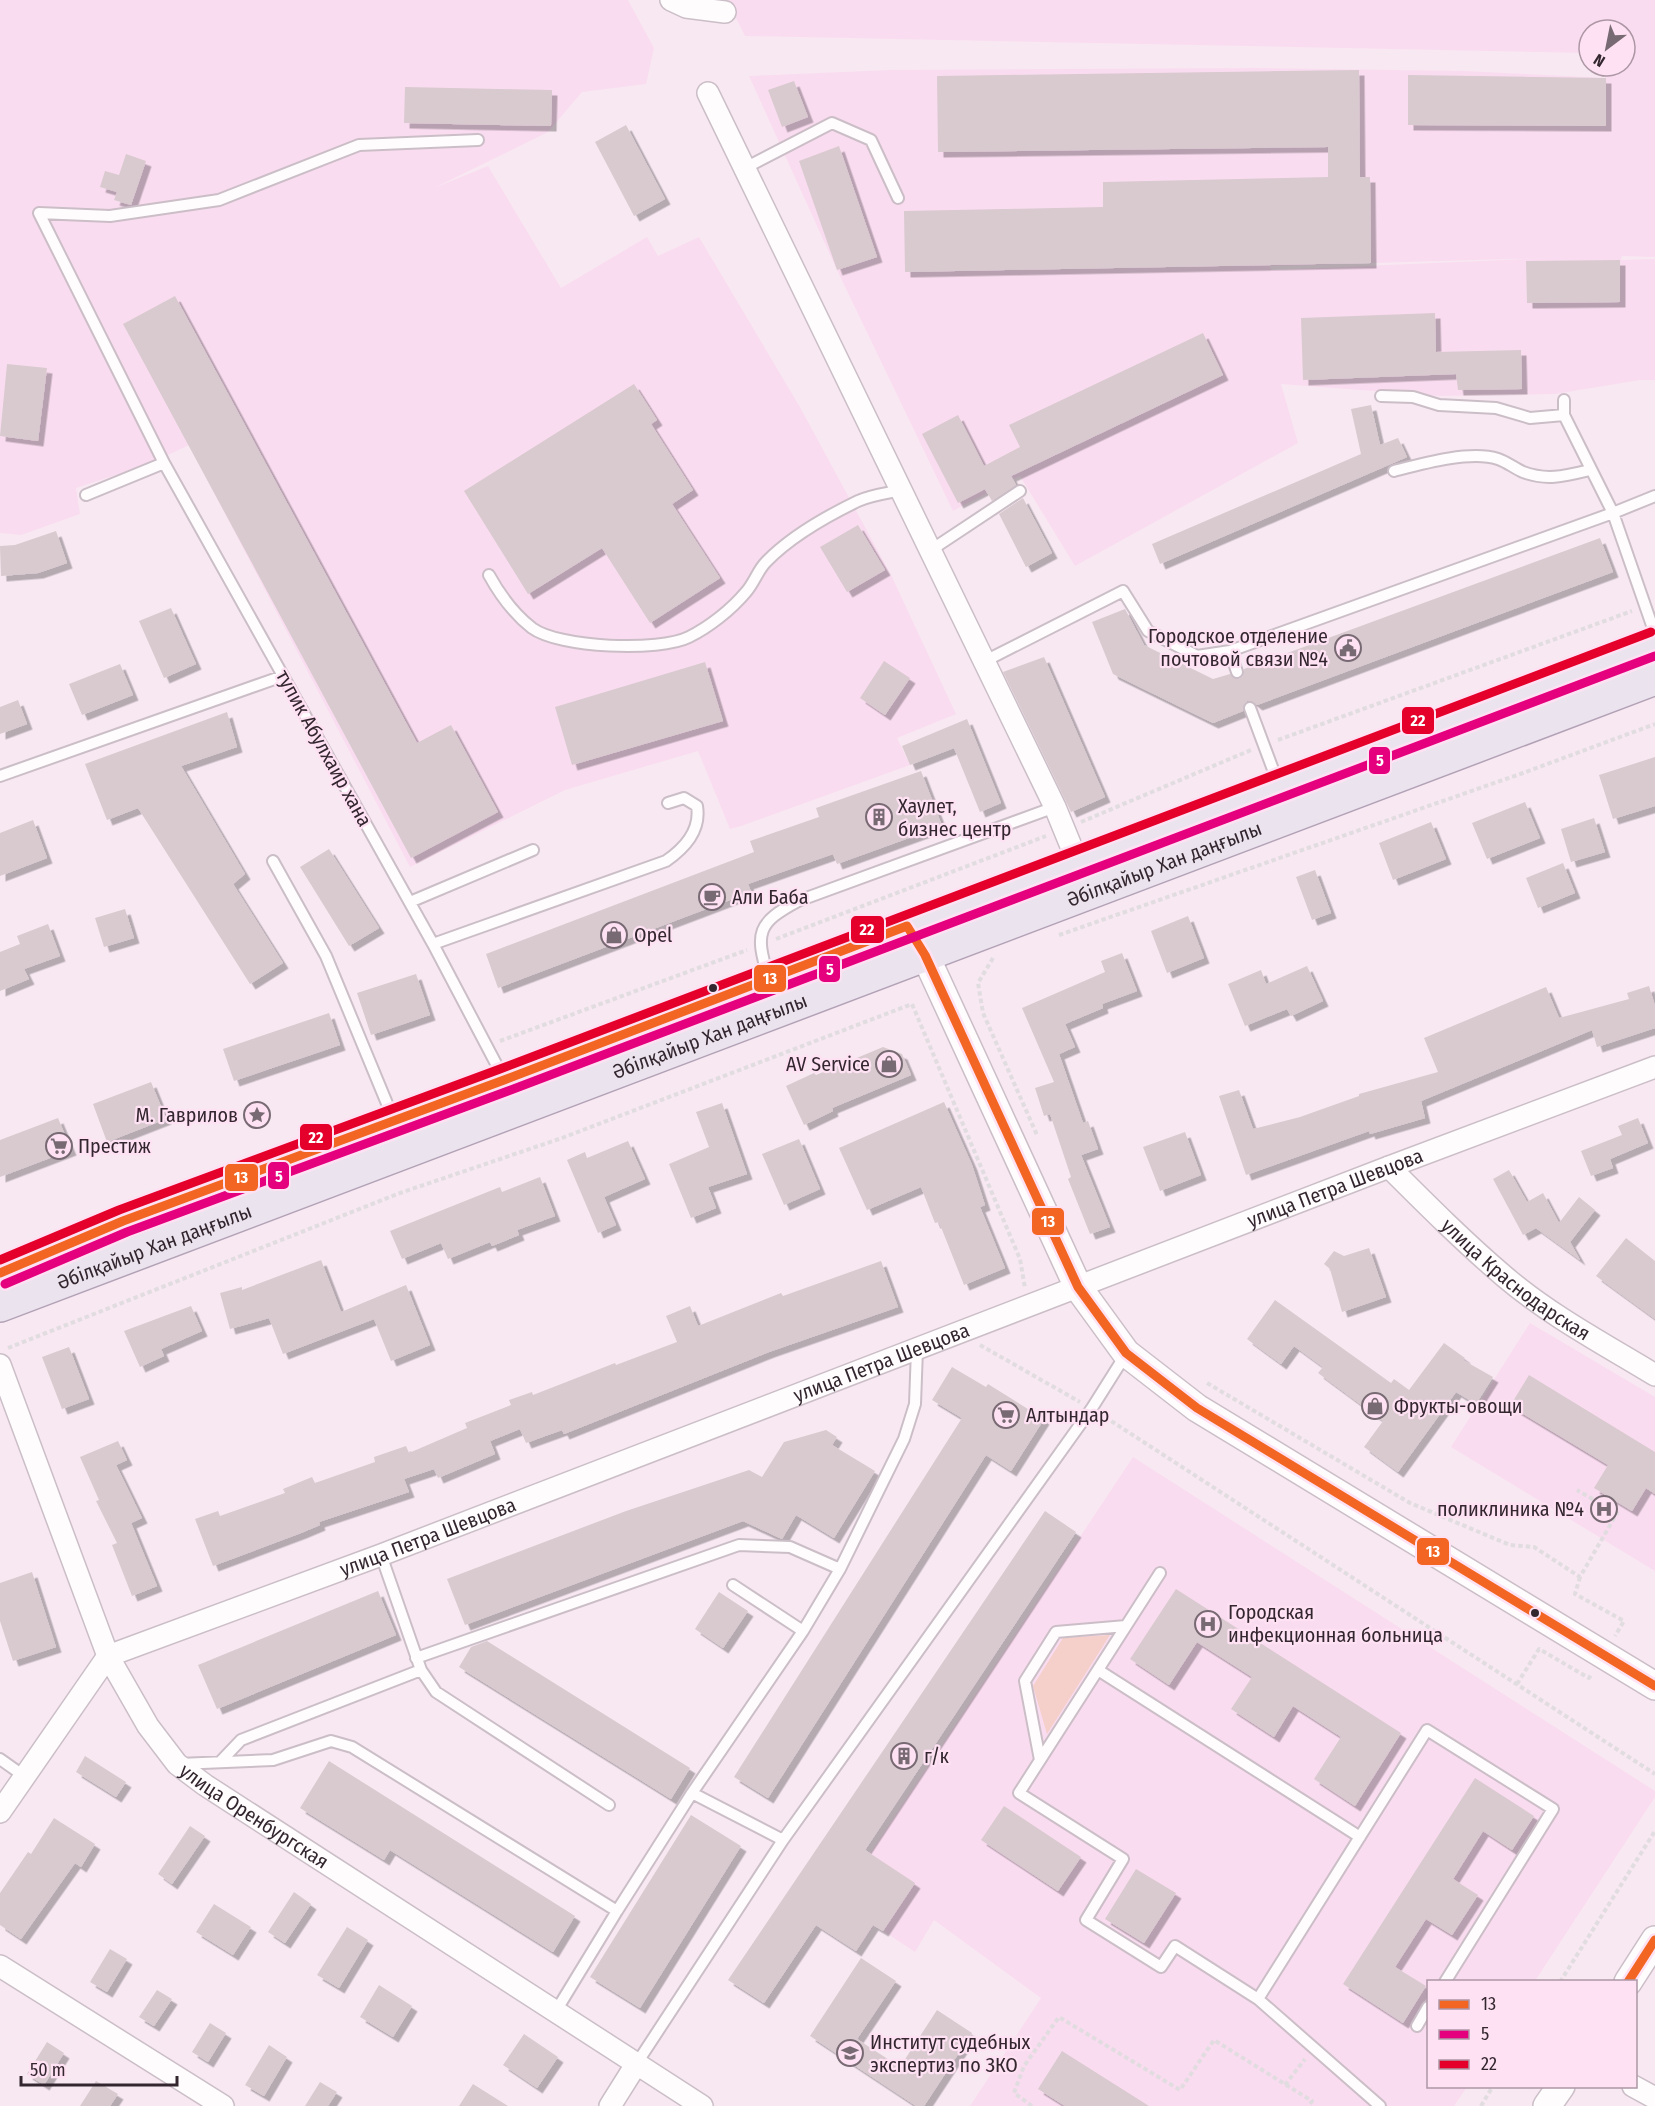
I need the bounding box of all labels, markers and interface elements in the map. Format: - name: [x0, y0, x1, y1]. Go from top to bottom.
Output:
- north arrow: [1577, 18, 1637, 78]
- text: N: [1590, 50, 1608, 71]
- place label: Городское отделение почтовой связи №4: [1148, 624, 1328, 671]
- public building icon: Городское отделение почтовой связи №4: [1333, 633, 1363, 663]
- street label: тупик Абулхаир хана: [271, 666, 377, 830]
- line badge: 22: [1401, 706, 1435, 735]
- text: 22: [1410, 711, 1426, 730]
- line badge: 5: [1368, 746, 1391, 775]
- text: 5: [1376, 751, 1384, 770]
- place label: Хаулет, бизнес центр: [898, 794, 1011, 841]
- building icon: Хаулет, бизнес центр: [864, 802, 894, 832]
- street label: Әбілқайыр Хан даңғылы: [1063, 816, 1265, 912]
- cafe icon: Али Баба: [697, 882, 727, 912]
- place label: Али Баба: [732, 885, 809, 909]
- line badge: 22: [850, 915, 885, 944]
- shop icon: Opel: [599, 920, 629, 950]
- text: 22: [859, 920, 875, 939]
- place label: Opel: [634, 923, 672, 947]
- line badge: 5: [818, 955, 841, 983]
- text: 5: [826, 960, 834, 979]
- line badge: 13: [753, 964, 787, 993]
- text: 13: [763, 969, 778, 988]
- unlabelled marker: [707, 982, 719, 994]
- street label: Әбілқайыр Хан даңғылы: [609, 988, 811, 1084]
- shop icon: AV Service: [874, 1049, 904, 1079]
- place label: AV Service: [786, 1052, 870, 1076]
- place icon: М. Гаврилов: [242, 1100, 272, 1130]
- place label: М. Гаврилов: [136, 1103, 238, 1127]
- line badge: 22: [299, 1123, 333, 1151]
- text: 22: [308, 1128, 324, 1147]
- supermarket icon: Престиж: [44, 1131, 74, 1161]
- place label: Престиж: [78, 1134, 151, 1158]
- street label: улица Петра Шевцова: [1244, 1143, 1426, 1232]
- line badge: 5: [267, 1161, 290, 1190]
- line badge: 13: [224, 1163, 259, 1192]
- text: 5: [275, 1167, 283, 1186]
- text: 13: [234, 1168, 249, 1187]
- street label: Әбілқайыр Хан даңғылы: [54, 1199, 255, 1294]
- line badge: 13: [1031, 1207, 1065, 1236]
- text: 13: [1041, 1212, 1056, 1231]
- street label: улица Краснодарская: [1436, 1213, 1595, 1345]
- street label: улица Петра Шевцова: [790, 1318, 973, 1407]
- shop icon: Фрукты-овощи: [1360, 1391, 1390, 1421]
- place label: Фрукты-овощи: [1394, 1394, 1523, 1418]
- supermarket icon: Алтындар: [991, 1400, 1021, 1430]
- place label: Алтындар: [1026, 1403, 1109, 1427]
- street label: улица Петра Шевцова: [336, 1492, 519, 1581]
- hospital icon: поликлиника №4: [1589, 1494, 1619, 1524]
- place label: поликлиника №4: [1437, 1497, 1584, 1521]
- line badge: 13: [1416, 1537, 1450, 1566]
- text: 13: [1426, 1542, 1441, 1561]
- place label: Городская инфекционная больница: [1228, 1600, 1443, 1647]
- unlabelled marker: [1529, 1607, 1541, 1619]
- hospital icon: Городская инфекционная больница: [1193, 1609, 1223, 1639]
- building icon: г/к: [889, 1741, 919, 1771]
- place label: г/к: [924, 1744, 950, 1768]
- street label: улица Оренбургская: [175, 1758, 333, 1874]
- legend: [1427, 1980, 1637, 2088]
- text: 13: [1481, 1993, 1496, 2015]
- text: 5: [1481, 2023, 1489, 2045]
- place label: Институт судебных экспертиз по ЗКО: [870, 2030, 1031, 2077]
- school or university icon: Институт судебных экспертиз по ЗКО: [835, 2038, 865, 2068]
- scale bar: [21, 2049, 177, 2087]
- text: 22: [1481, 2053, 1497, 2075]
- text: 50 m: [30, 2059, 66, 2081]

